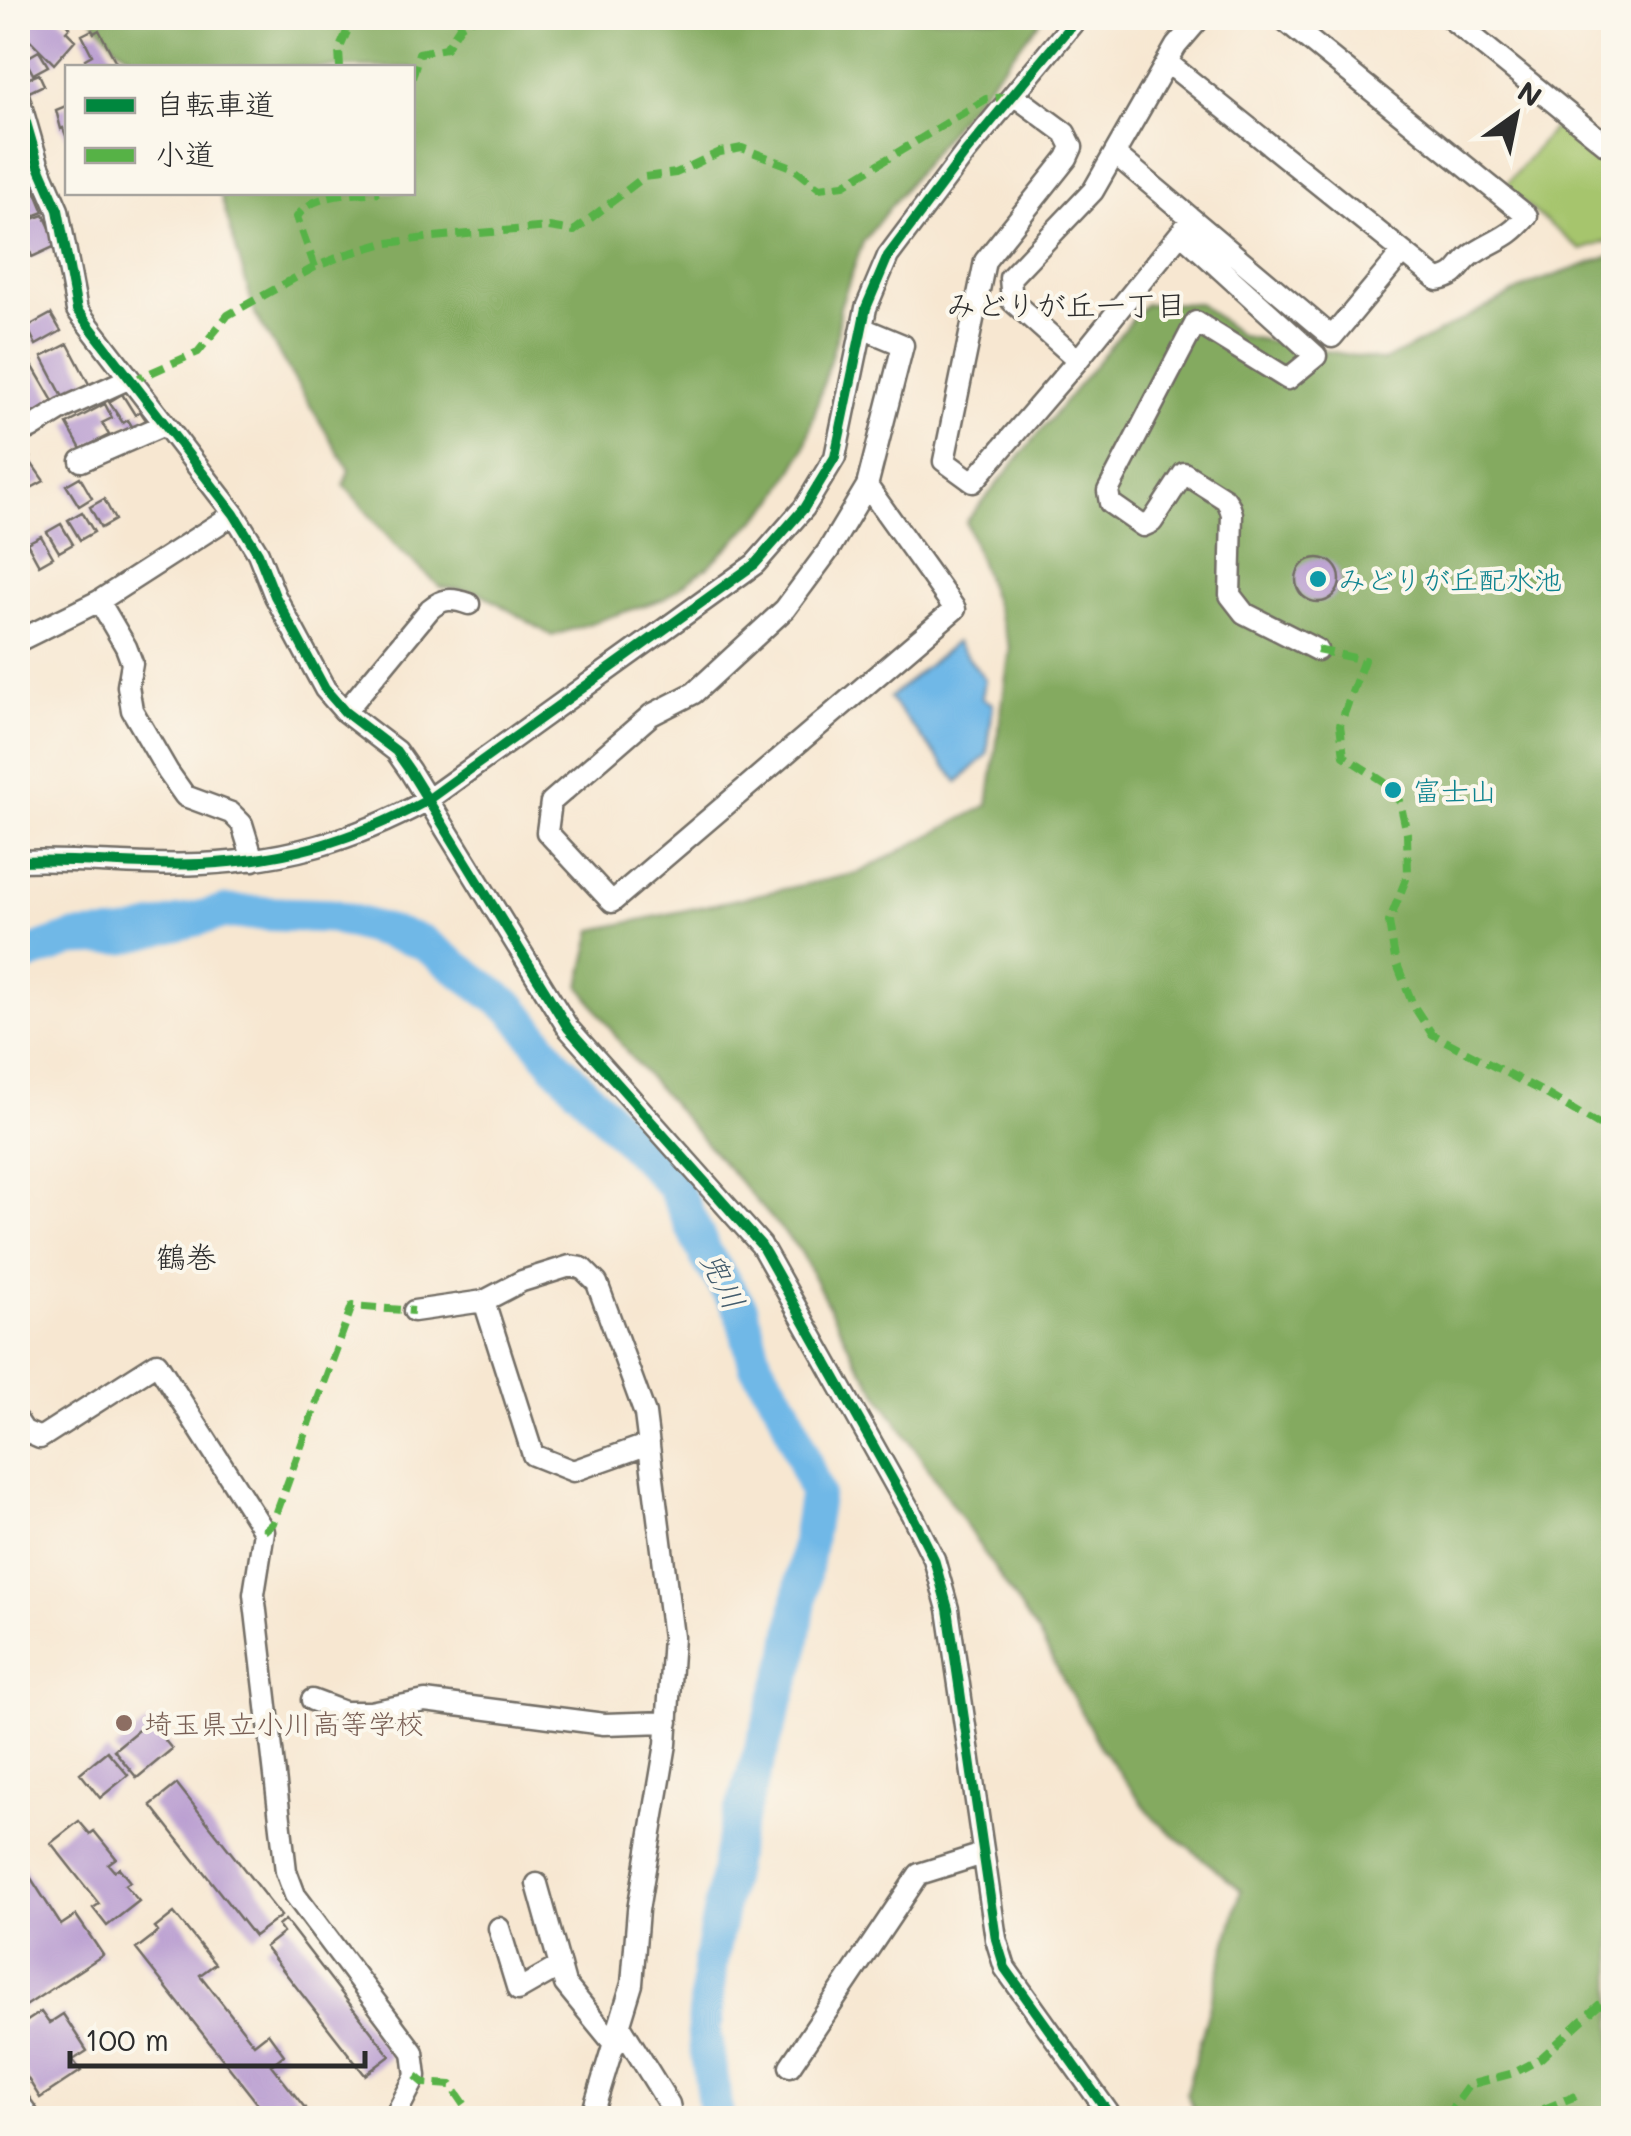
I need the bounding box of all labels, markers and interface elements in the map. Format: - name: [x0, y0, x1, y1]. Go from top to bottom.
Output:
- legend: [65, 65, 415, 195]
- north arrow: [1466, 65, 1566, 165]
- text: N: [1511, 72, 1549, 114]
- text: 自転車道: [155, 83, 275, 123]
- text: 小道: [155, 133, 215, 173]
- district label: みどりが丘一丁目: [946, 284, 1186, 324]
- place label: みどりが丘配水池: [1338, 561, 1562, 597]
- marker: みどりが丘配水池: [1307, 568, 1329, 590]
- place label: 富士山: [1413, 772, 1497, 808]
- marker: 富士山: [1382, 779, 1404, 801]
- district label: 鶴巻: [156, 1236, 216, 1276]
- water label: 兜川: [693, 1244, 755, 1316]
- place label: 埼玉県立小川高等学校: [144, 1705, 424, 1741]
- marker: 埼玉県立小川高等学校: [113, 1712, 135, 1734]
- scale bar: [70, 2006, 365, 2068]
- text: 100 m: [85, 2019, 169, 2059]

